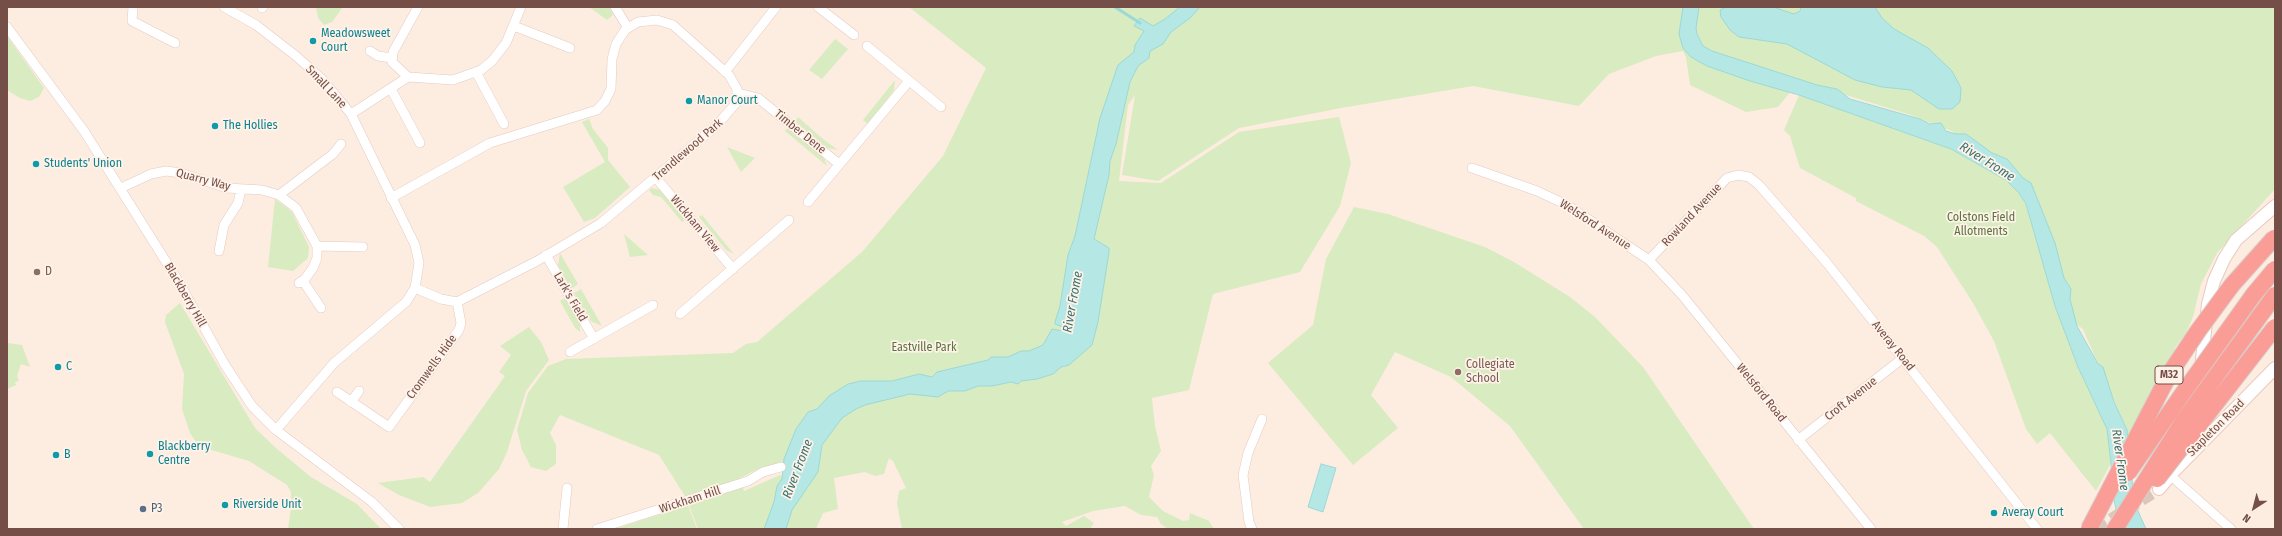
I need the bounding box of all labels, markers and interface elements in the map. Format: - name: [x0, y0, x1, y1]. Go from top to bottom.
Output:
- place label: Meadowsweet Court: [321, 27, 391, 55]
- marker: Meadowsweet Court: [308, 36, 318, 46]
- street label: Small Lane: [303, 63, 349, 111]
- place label: Manor Court: [697, 94, 758, 108]
- marker: Manor Court: [684, 96, 694, 106]
- street label: Timber Dene: [771, 107, 829, 157]
- street label: Trendlewood Park: [650, 116, 726, 184]
- place label: The Hollies: [223, 119, 278, 133]
- marker: The Hollies: [210, 121, 220, 131]
- water label: River Frome: [1957, 139, 2017, 185]
- place label: Students' Union: [44, 157, 122, 171]
- marker: Students' Union: [31, 159, 41, 169]
- street label: Quarry Way: [174, 166, 232, 194]
- street label: Rowland Avenue: [1659, 180, 1725, 250]
- street label: Wickham View: [667, 193, 723, 255]
- street label: Welsford Avenue: [1557, 197, 1633, 253]
- park label: Colstons Field Allotments: [1947, 211, 2015, 239]
- street label: Blackberry Hill: [161, 260, 209, 330]
- place label: D: [45, 265, 52, 279]
- marker: D: [32, 267, 42, 277]
- street label: Lark's Field: [550, 270, 590, 324]
- water label: River Frome: [1060, 270, 1086, 334]
- street label: Averay Road: [1868, 318, 1918, 374]
- street label: Cromwells Hide: [404, 332, 460, 402]
- park label: Eastville Park: [892, 341, 956, 355]
- place label: Collegiate School: [1466, 358, 1515, 386]
- place label: C: [66, 360, 72, 374]
- street label: Welsford Road: [1733, 361, 1789, 425]
- marker: C: [53, 362, 63, 372]
- road number: M32: [2155, 366, 2183, 384]
- marker: Collegiate School: [1453, 367, 1463, 377]
- street label: Croft Avenue: [1822, 374, 1880, 424]
- street label: Stapleton Road: [2184, 396, 2248, 460]
- water label: River Frome: [2108, 428, 2132, 492]
- water label: River Frome: [780, 437, 816, 501]
- place label: Blackberry Centre: [158, 440, 210, 468]
- place label: B: [64, 448, 71, 462]
- marker: Blackberry Centre: [145, 449, 155, 459]
- marker: B: [51, 450, 61, 460]
- street label: Wickham Hill: [658, 483, 722, 517]
- north arrow: [2234, 488, 2274, 528]
- place label: Riverside Unit: [233, 498, 301, 512]
- marker: Riverside Unit: [220, 500, 230, 510]
- place label: P3: [151, 502, 162, 516]
- marker: P3: [138, 504, 148, 514]
- place label: Averay Court: [2002, 506, 2064, 520]
- marker: Averay Court: [1989, 508, 1999, 518]
- text: N: [2240, 511, 2253, 525]

